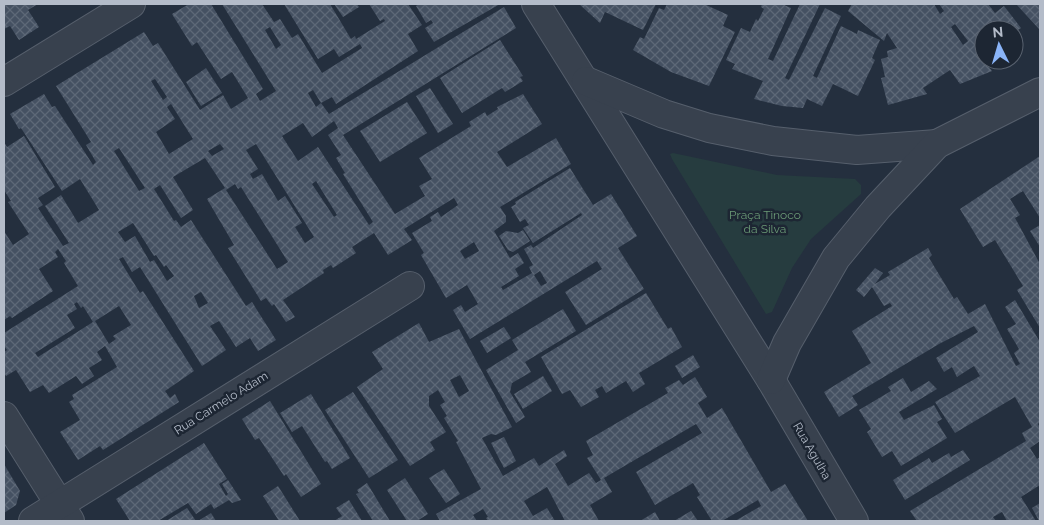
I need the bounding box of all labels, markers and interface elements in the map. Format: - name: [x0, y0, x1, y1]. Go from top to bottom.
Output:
- north arrow: [974, 20, 1024, 70]
- text: N: [992, 24, 1004, 40]
- park label: Praça Tinoco da Silva: [729, 208, 801, 236]
- street label: Rua Carmelo Adam: [172, 369, 270, 437]
- street label: Rua Agulha: [790, 420, 834, 482]

